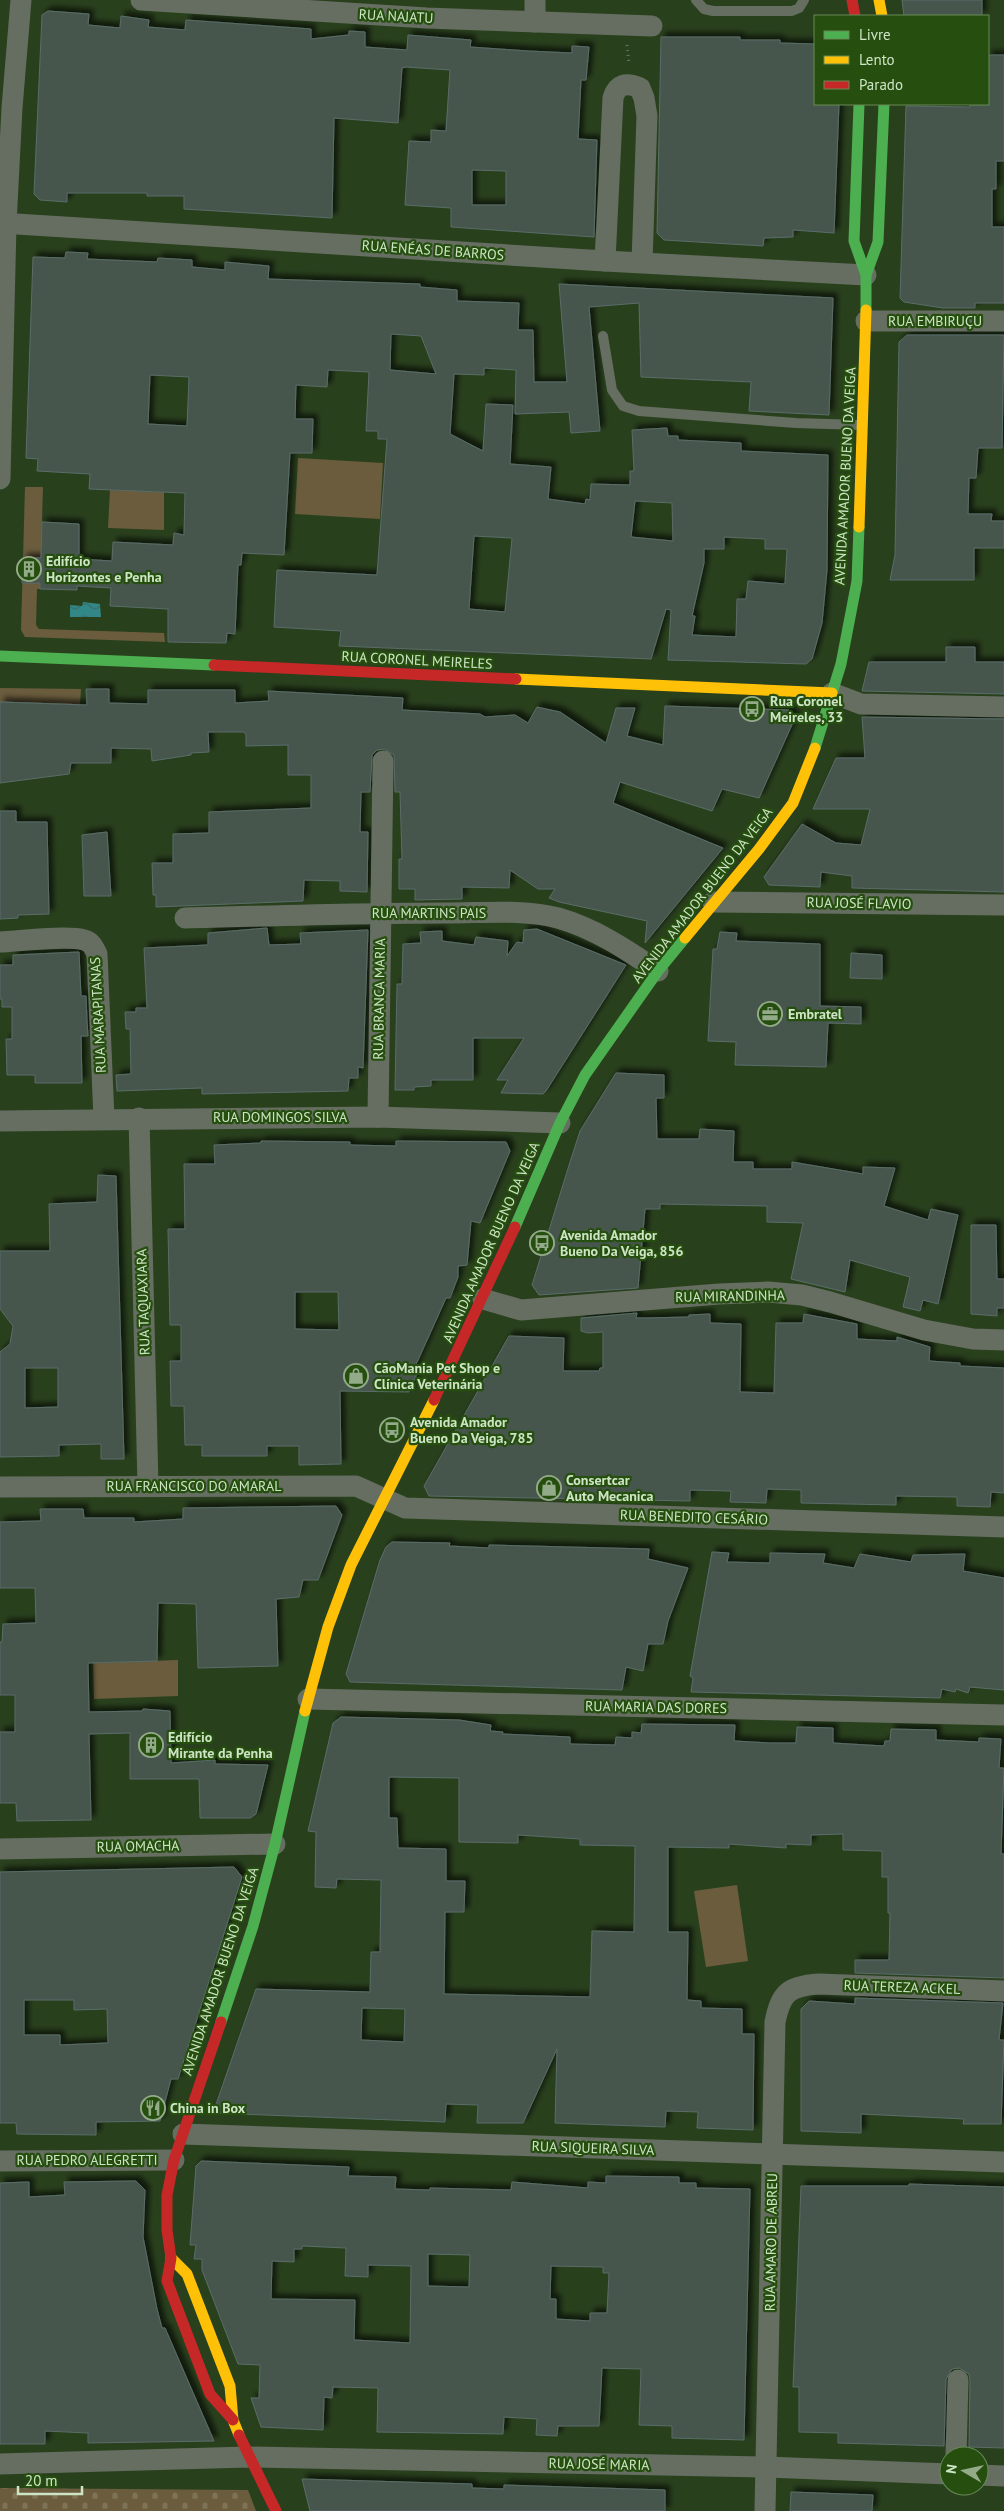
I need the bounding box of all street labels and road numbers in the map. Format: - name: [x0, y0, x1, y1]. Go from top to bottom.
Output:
- street label: RUA NAJATU: [358, 5, 434, 27]
- street label: RUA ENÉAS DE BARROS: [361, 236, 505, 264]
- street label: RUA EMBIRUÇU: [888, 312, 982, 330]
- street label: AVENIDA AMADOR BUENO DA VEIGA: [830, 366, 860, 585]
- street label: RUA CORONEL MEIRELES: [341, 647, 493, 673]
- street label: AVENIDA AMADOR BUENO DA VEIGA: [628, 803, 777, 986]
- street label: RUA JOSÉ FLAVIO: [806, 893, 912, 913]
- street label: RUA MARTINS PAIS: [372, 904, 486, 922]
- street label: RUA BRANCA MARIA: [369, 937, 389, 1060]
- street label: RUA MARAPITANAS: [86, 957, 110, 1073]
- street label: RUA DOMINGOS SILVA: [213, 1108, 348, 1126]
- street label: AVENIDA AMADOR BUENO DA VEIGA: [438, 1138, 544, 1345]
- street label: RUA TAQUAXIARA: [132, 1248, 154, 1356]
- street label: RUA MIRANDINHA: [675, 1286, 786, 1306]
- street label: RUA FRANCISCO DO AMARAL: [107, 1477, 281, 1495]
- street label: RUA BENEDITO CESÁRIO: [620, 1505, 768, 1529]
- street label: RUA MARIA DAS DORES: [585, 1697, 727, 1717]
- street label: RUA OMACHA: [96, 1836, 180, 1856]
- street label: AVENIDA AMADOR BUENO DA VEIGA: [178, 1864, 262, 2077]
- street label: RUA TEREZA ACKEL: [843, 1976, 961, 1998]
- street label: RUA SIQUEIRA SILVA: [531, 2137, 655, 2159]
- street label: RUA PEDRO ALEGRETTI: [16, 2151, 158, 2169]
- street label: RUA AMARO DE ABREU: [761, 2173, 781, 2311]
- street label: RUA JOSÉ MARIA: [548, 2454, 650, 2474]

